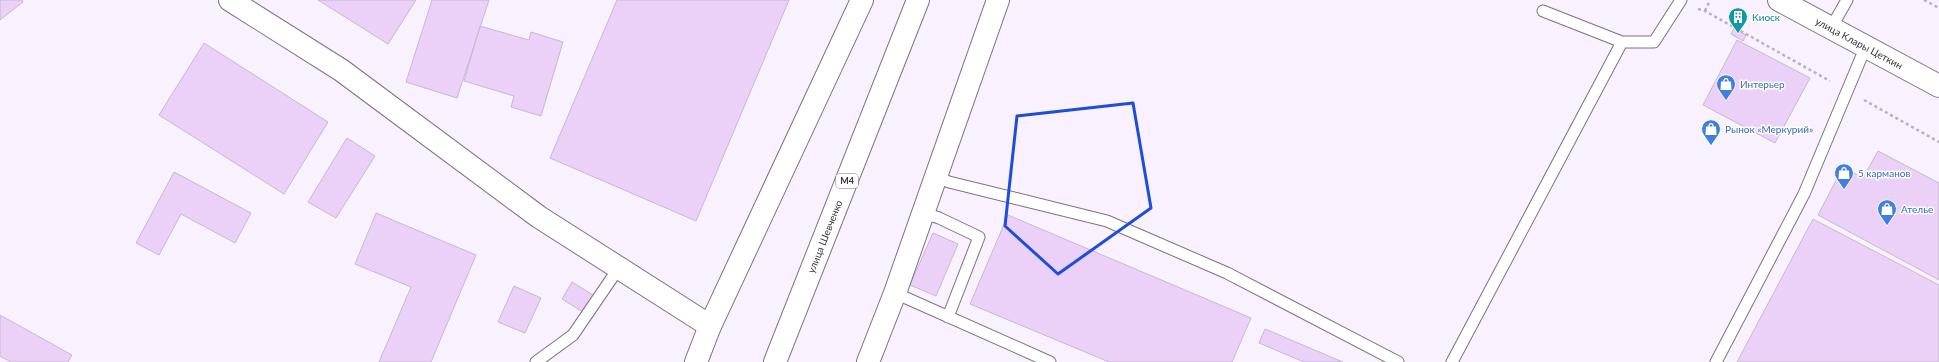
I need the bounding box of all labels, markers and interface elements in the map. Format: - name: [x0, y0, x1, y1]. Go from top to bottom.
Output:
- building icon: Киоск: [1727, 6, 1749, 34]
- place label: Киоск: [1752, 11, 1781, 23]
- street label: улица Клары Цеткин: [1813, 15, 1905, 71]
- shop icon: Интерьер: [1715, 73, 1737, 101]
- place label: Интерьер: [1740, 78, 1785, 90]
- shop icon: Рынок «Меркурий»: [1700, 118, 1722, 146]
- place label: Рынок «Меркурий»: [1725, 123, 1813, 135]
- shop icon: 5 карманов: [1833, 162, 1855, 190]
- place label: 5 карманов: [1858, 167, 1910, 179]
- road number: M4: [836, 174, 858, 188]
- street label: улица Шевченко: [805, 198, 845, 275]
- shop icon: Ателье: [1876, 198, 1898, 226]
- place label: Ателье: [1901, 203, 1933, 215]

